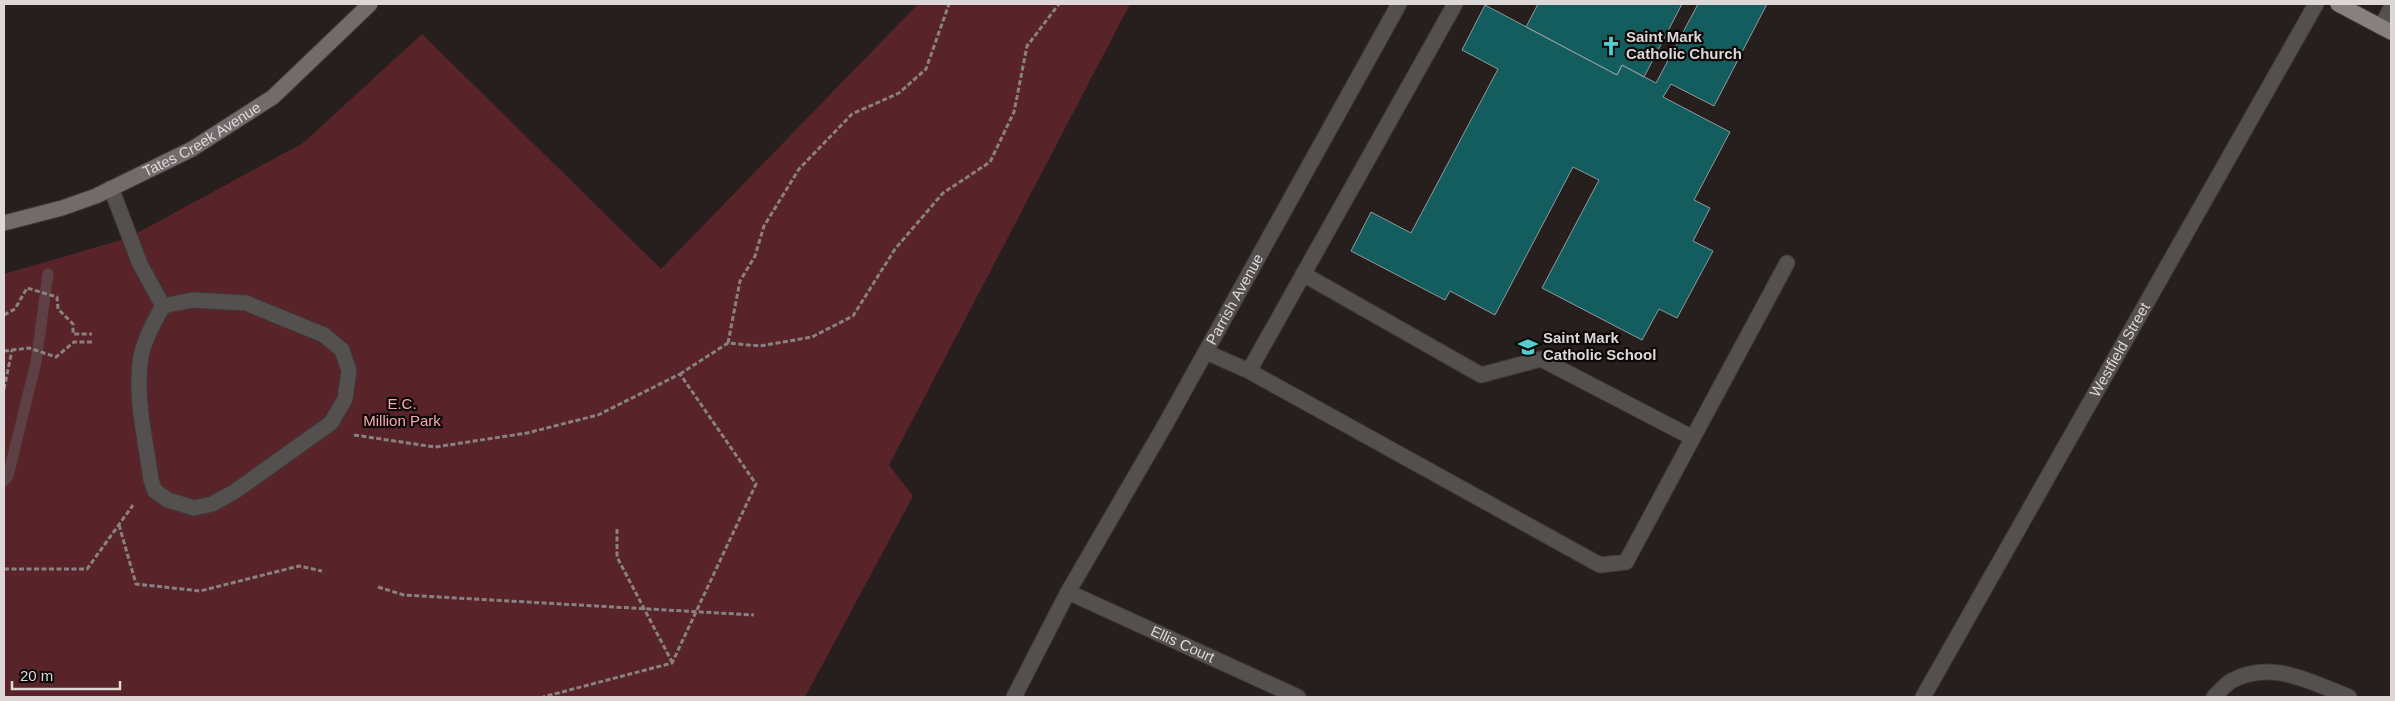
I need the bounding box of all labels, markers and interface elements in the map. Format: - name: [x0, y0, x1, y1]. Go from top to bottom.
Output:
- place label: Saint Mark Catholic Church: [1626, 28, 1742, 62]
- church icon: Saint Mark Catholic Church: [1600, 35, 1622, 57]
- street label: Tates Creek Avenue: [140, 98, 264, 180]
- street label: Parrish Avenue: [1202, 251, 1267, 348]
- street label: Westfield Street: [2086, 299, 2153, 400]
- place label: Saint Mark Catholic School: [1543, 329, 1656, 363]
- school or university icon: Saint Mark Catholic School: [1517, 336, 1539, 358]
- park label: E.C. Million Park: [363, 395, 441, 429]
- street label: Ellis Court: [1148, 622, 1218, 666]
- scale bar: [12, 658, 120, 690]
- text: 20 m: [20, 667, 53, 684]

